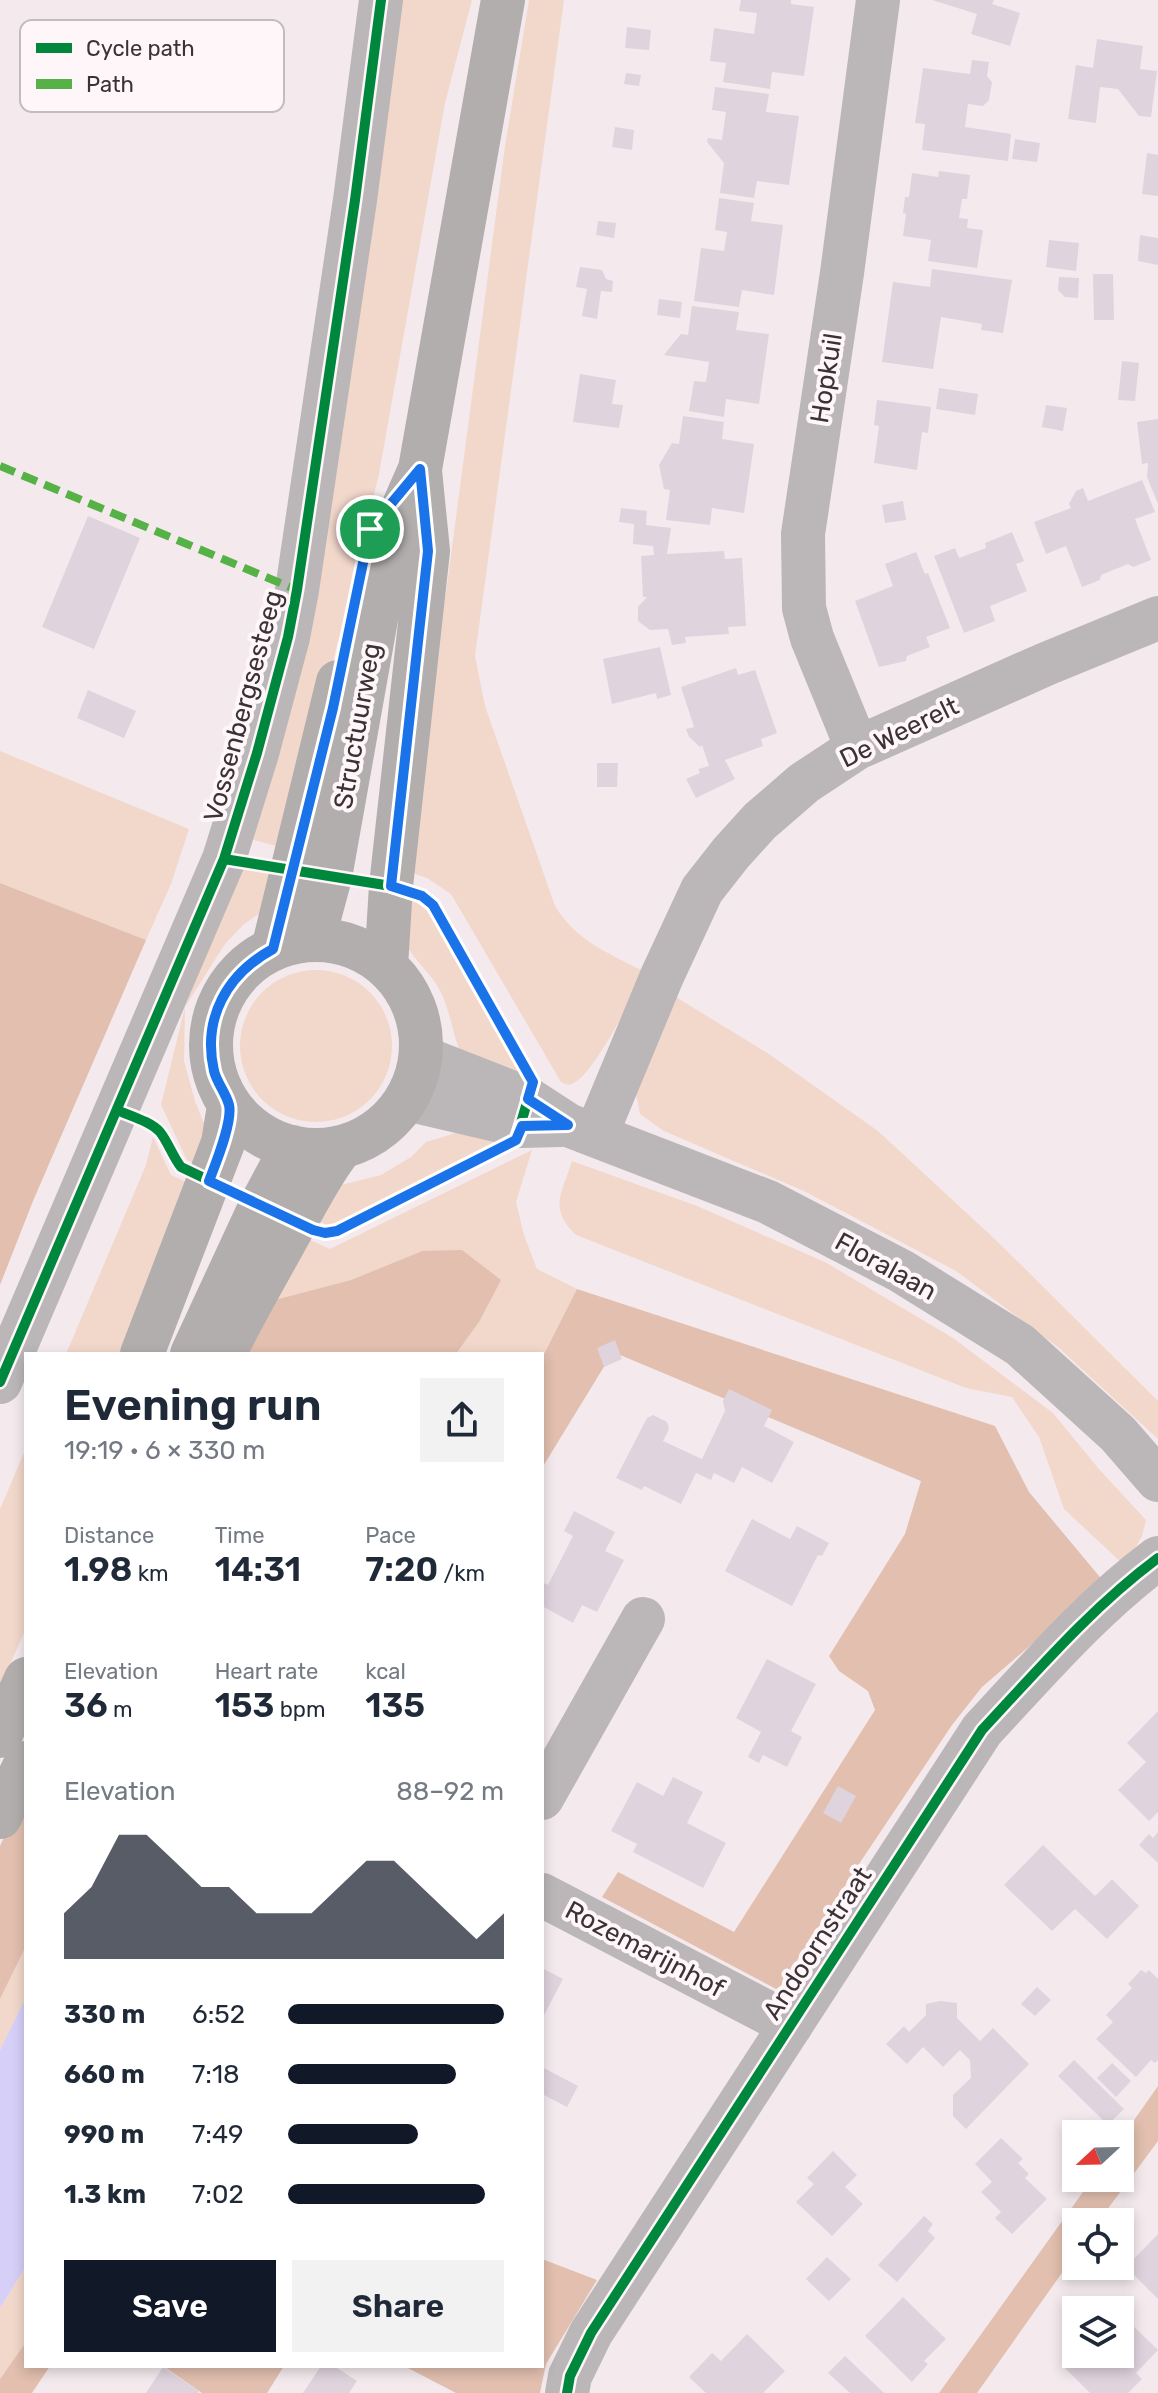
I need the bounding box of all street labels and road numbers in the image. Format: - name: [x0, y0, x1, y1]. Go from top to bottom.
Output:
- street label: Hopkuil: [804, 331, 849, 425]
- street label: Vossenbergsesteeg: [198, 587, 289, 825]
- street label: Structuurweg: [328, 641, 387, 812]
- street label: De Weerelt: [835, 690, 964, 775]
- street label: Floralaan: [830, 1226, 942, 1307]
- street label: Andoornstraat: [757, 1861, 878, 2025]
- street label: Rozemarijnhof: [560, 1894, 730, 2004]

